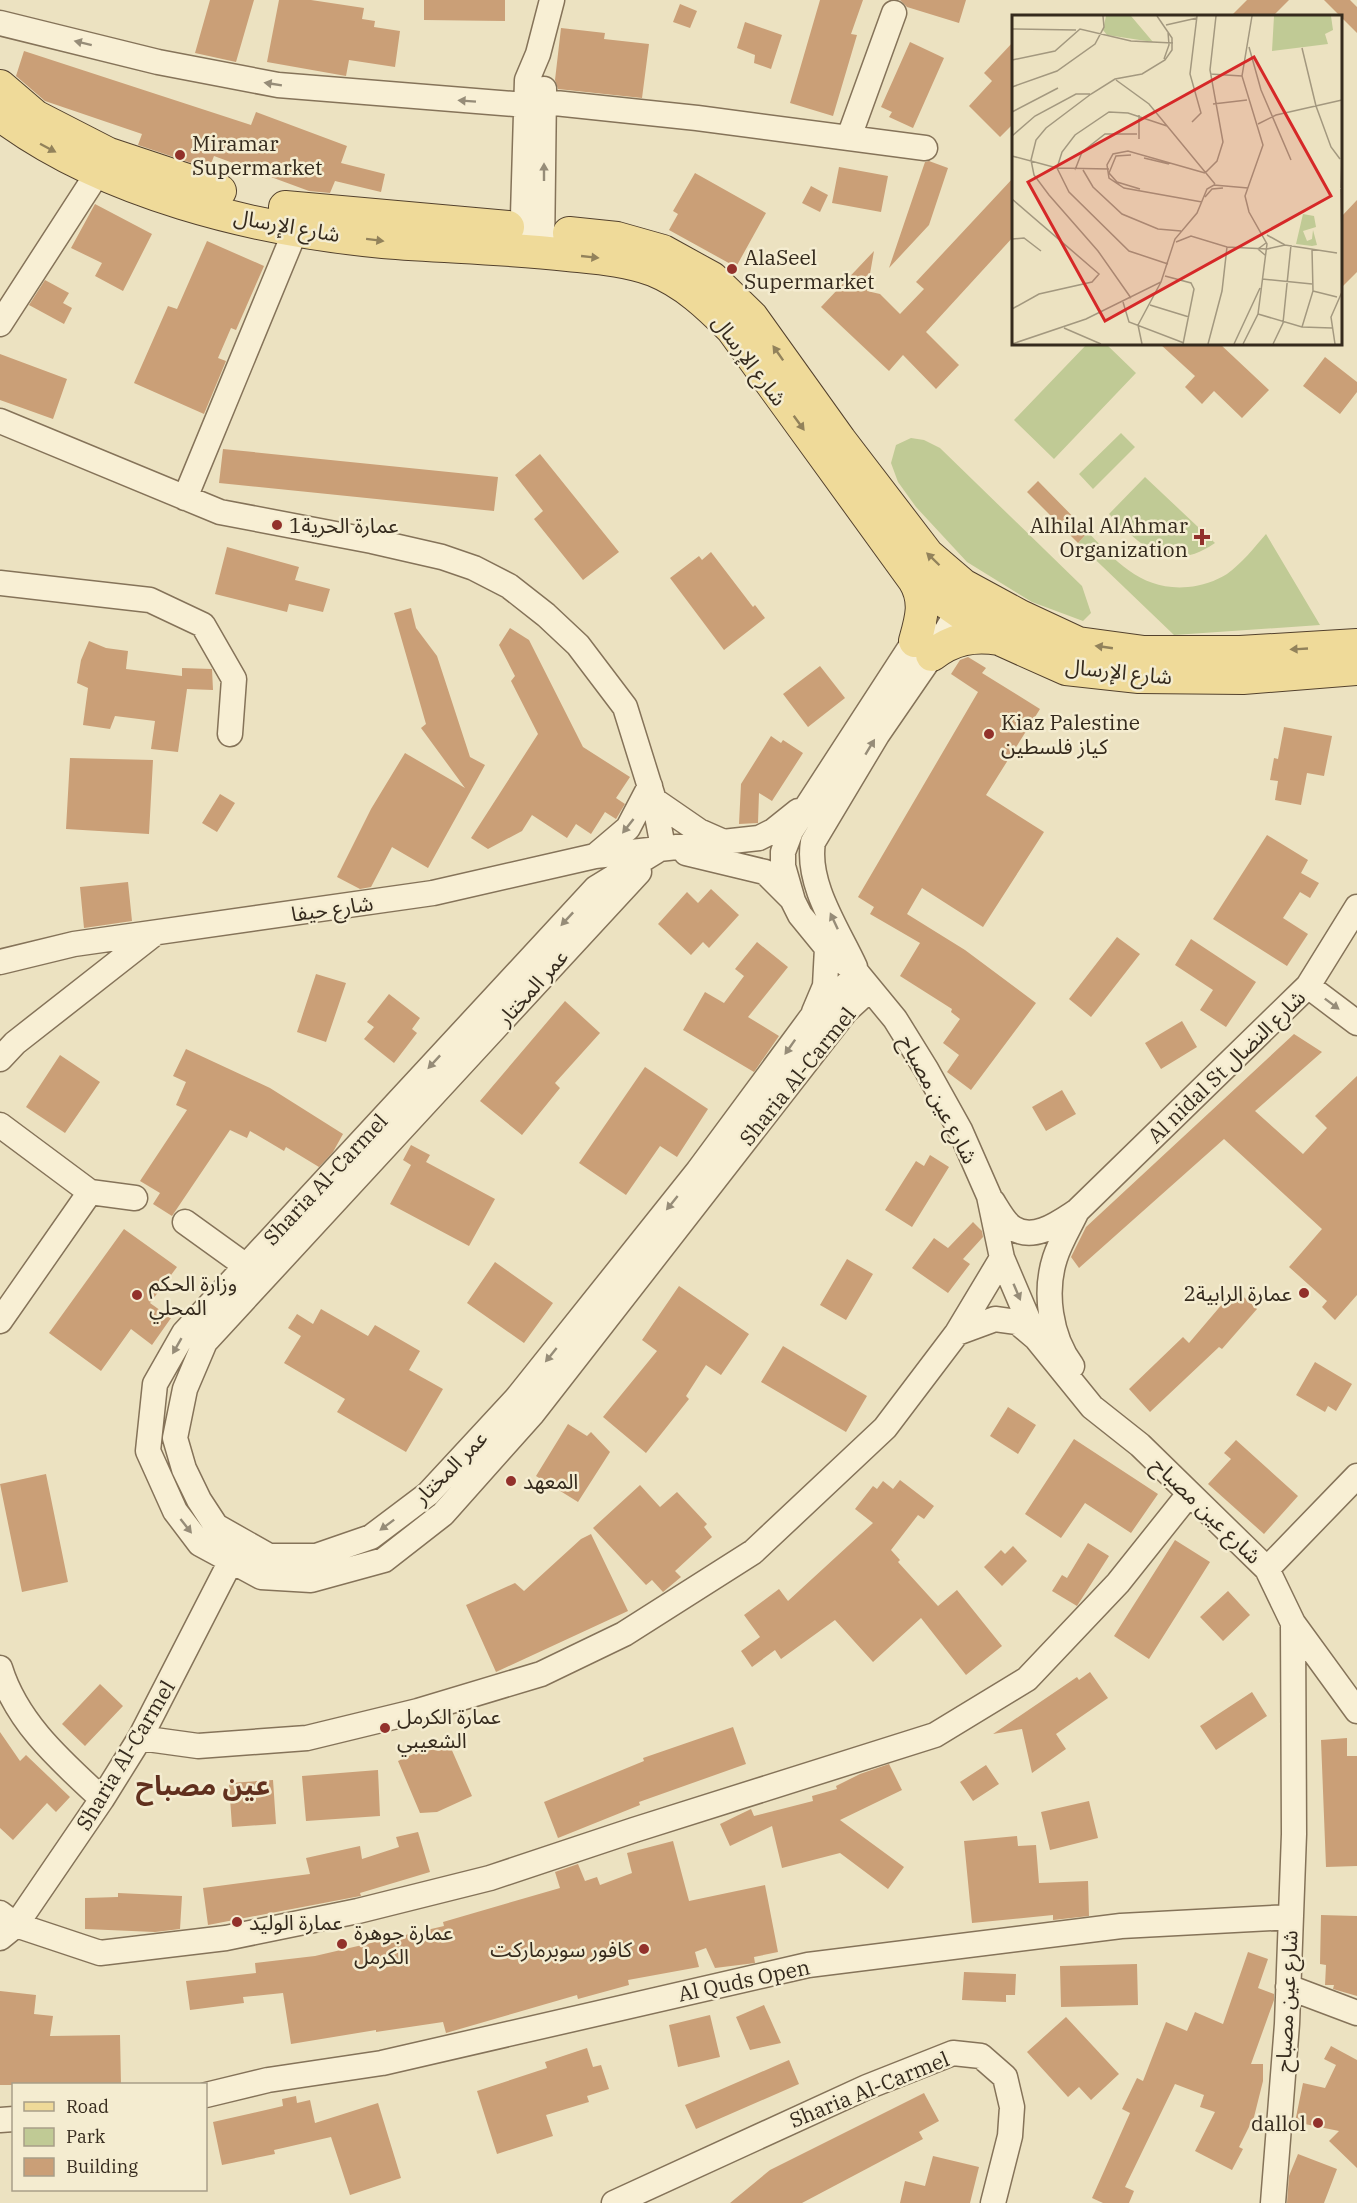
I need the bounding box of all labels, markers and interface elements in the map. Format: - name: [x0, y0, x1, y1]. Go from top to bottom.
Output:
- inset map: [1012, 15, 1342, 345]
- one-way arrow: [73, 38, 92, 48]
- one-way arrow: [264, 79, 283, 88]
- one-way arrow: [458, 96, 477, 106]
- place label: Miramar Supermarket: [192, 129, 322, 181]
- one-way arrow: [40, 143, 57, 153]
- marker: Miramar Supermarket: [173, 148, 187, 162]
- one-way arrow: [539, 162, 549, 181]
- street label: شارع الإرسال: [231, 202, 342, 250]
- one-way arrow: [366, 236, 385, 245]
- place label: AlaSeel Supermarket: [744, 243, 874, 295]
- one-way arrow: [581, 252, 600, 262]
- marker: AlaSeel Supermarket: [725, 262, 739, 276]
- street label: شارع الإرسال: [705, 309, 793, 412]
- one-way arrow: [773, 345, 784, 361]
- one-way arrow: [792, 416, 804, 431]
- place label: عمارة الحرية1: [289, 511, 399, 539]
- place label: Alhilal AlAhmar Organization: [1030, 511, 1189, 563]
- marker: عمارة الحرية1: [270, 518, 284, 532]
- marker: Alhilal AlAhmar Organization: [1193, 528, 1211, 546]
- one-way arrow: [927, 552, 941, 566]
- one-way arrow: [1095, 642, 1114, 651]
- one-way arrow: [1289, 644, 1308, 654]
- street label: شارع الإرسال: [1064, 651, 1174, 693]
- place label: Kiaz Palestine كياز فلسطين: [1001, 708, 1140, 760]
- marker: Kiaz Palestine كياز فلسطين: [982, 727, 996, 741]
- one-way arrow: [865, 739, 876, 755]
- one-way arrow: [623, 818, 635, 833]
- street label: شارع حيفا: [289, 888, 375, 930]
- one-way arrow: [561, 911, 574, 926]
- one-way arrow: [829, 913, 838, 930]
- street label: عمر المختار: [490, 943, 574, 1032]
- street label: Al nidal St شارع النضال: [1141, 983, 1312, 1150]
- one-way arrow: [1325, 998, 1340, 1010]
- street label: Sharia Al-Carmel: [733, 1001, 861, 1151]
- street label: شارع عين مصباح: [892, 1030, 985, 1169]
- one-way arrow: [784, 1039, 796, 1055]
- one-way arrow: [427, 1054, 441, 1069]
- street label: Sharia Al-Carmel: [257, 1107, 393, 1251]
- one-way arrow: [666, 1195, 679, 1211]
- place label: وزارة الحكم المحلي: [149, 1269, 237, 1324]
- place label: عمارة الرابية2: [1183, 1279, 1292, 1307]
- one-way arrow: [1013, 1283, 1022, 1301]
- marker: عمارة الرابية2: [1297, 1286, 1311, 1300]
- marker: وزارة الحكم المحلي: [130, 1288, 144, 1302]
- one-way arrow: [171, 1338, 182, 1354]
- one-way arrow: [544, 1347, 557, 1363]
- street label: عمر المختار: [406, 1424, 493, 1511]
- street label: شارع عين مصباح: [1145, 1451, 1268, 1571]
- place label: المعهد: [523, 1467, 578, 1495]
- marker: المعهد: [504, 1474, 518, 1488]
- one-way arrow: [180, 1518, 192, 1533]
- one-way arrow: [379, 1519, 395, 1531]
- street label: Sharia Al-Carmel: [69, 1675, 181, 1835]
- place label: عمارة الكرمل الشعيبي: [397, 1702, 501, 1757]
- marker: عمارة الكرمل الشعيبي: [378, 1721, 392, 1735]
- district label: عين مصباح: [136, 1767, 270, 1806]
- place label: عمارة الوليد: [249, 1908, 343, 1936]
- marker: عمارة الوليد: [230, 1915, 244, 1929]
- place label: عمارة جوهرة الكرمل: [354, 1918, 453, 1970]
- street label: شارع عين مصباح: [1268, 1929, 1306, 2073]
- place label: كافور سوبرماركت: [490, 1935, 632, 1963]
- marker: عمارة جوهرة الكرمل: [335, 1937, 349, 1951]
- marker: كافور سوبرماركت: [637, 1942, 651, 1956]
- street label: Al Quds Open: [676, 1952, 812, 2008]
- street label: Sharia Al-Carmel: [785, 2044, 953, 2134]
- legend: [12, 2083, 207, 2191]
- text: Road: [66, 2095, 109, 2118]
- place label: dallol: [1251, 2109, 1306, 2137]
- marker: dallol: [1311, 2116, 1325, 2130]
- text: Park: [66, 2125, 106, 2148]
- text: Building: [66, 2155, 138, 2178]

